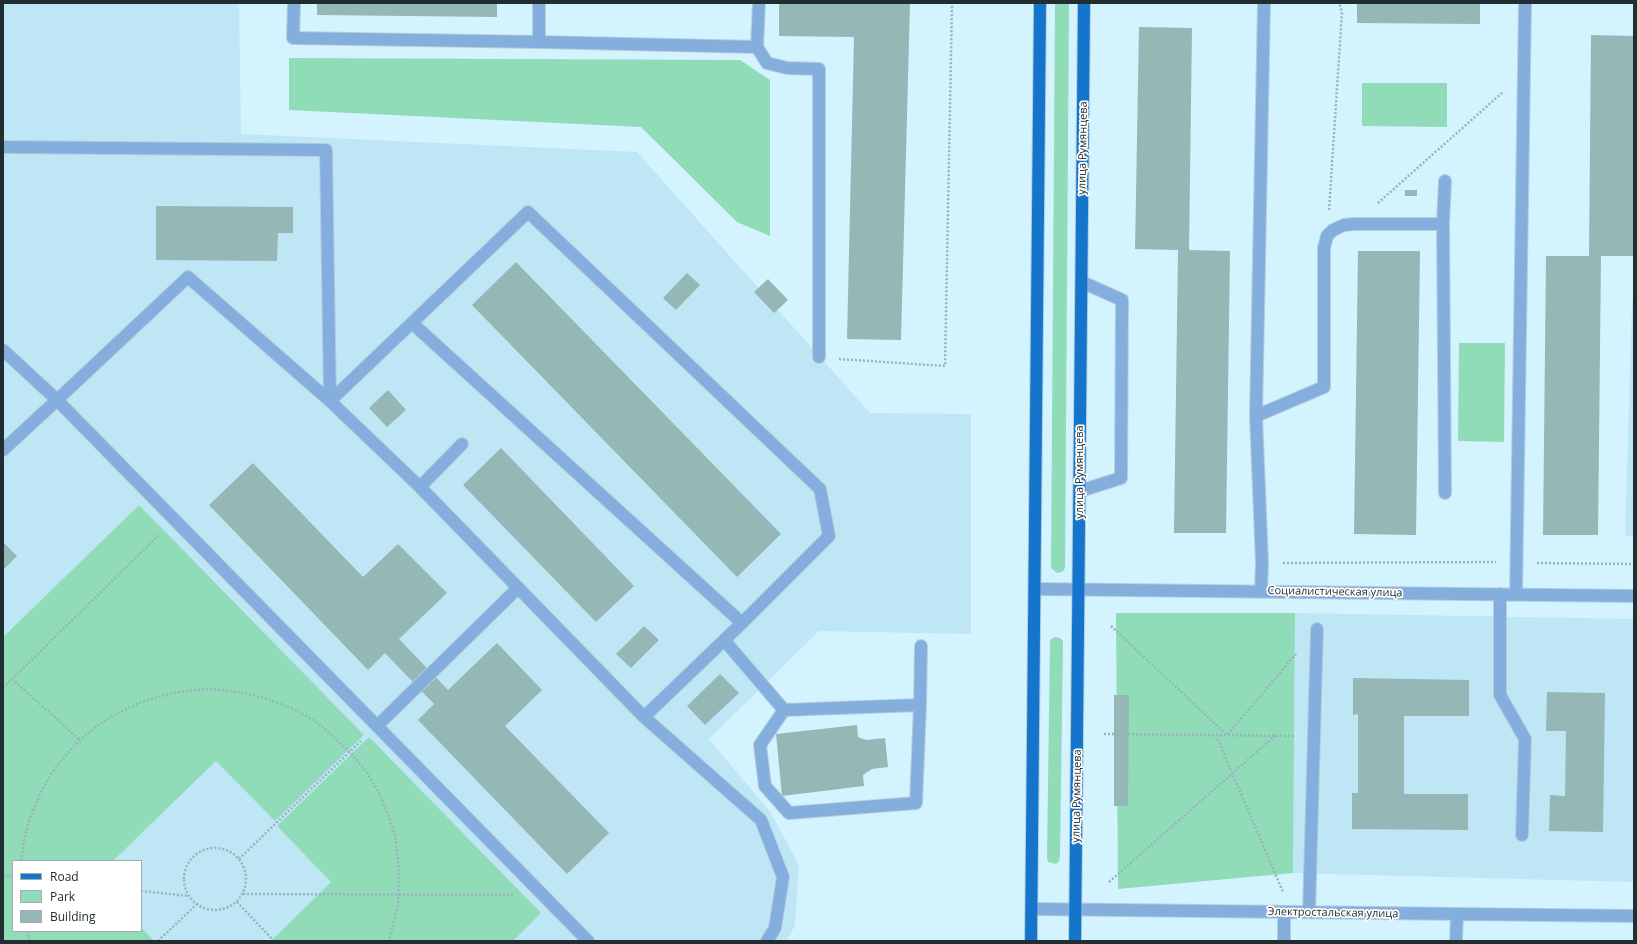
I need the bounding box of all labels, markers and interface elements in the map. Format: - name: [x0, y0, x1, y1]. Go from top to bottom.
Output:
- street label: улица Румянцева: [1076, 101, 1090, 195]
- street label: улица Румянцева: [1073, 425, 1087, 519]
- street label: Социалистическая улица: [1267, 584, 1403, 600]
- street label: улица Румянцева: [1070, 749, 1084, 843]
- legend: [12, 860, 142, 932]
- text: Road: [50, 868, 79, 885]
- text: Park: [50, 888, 75, 905]
- street label: Электростальская улица: [1268, 905, 1398, 921]
- text: Building: [50, 908, 95, 925]

